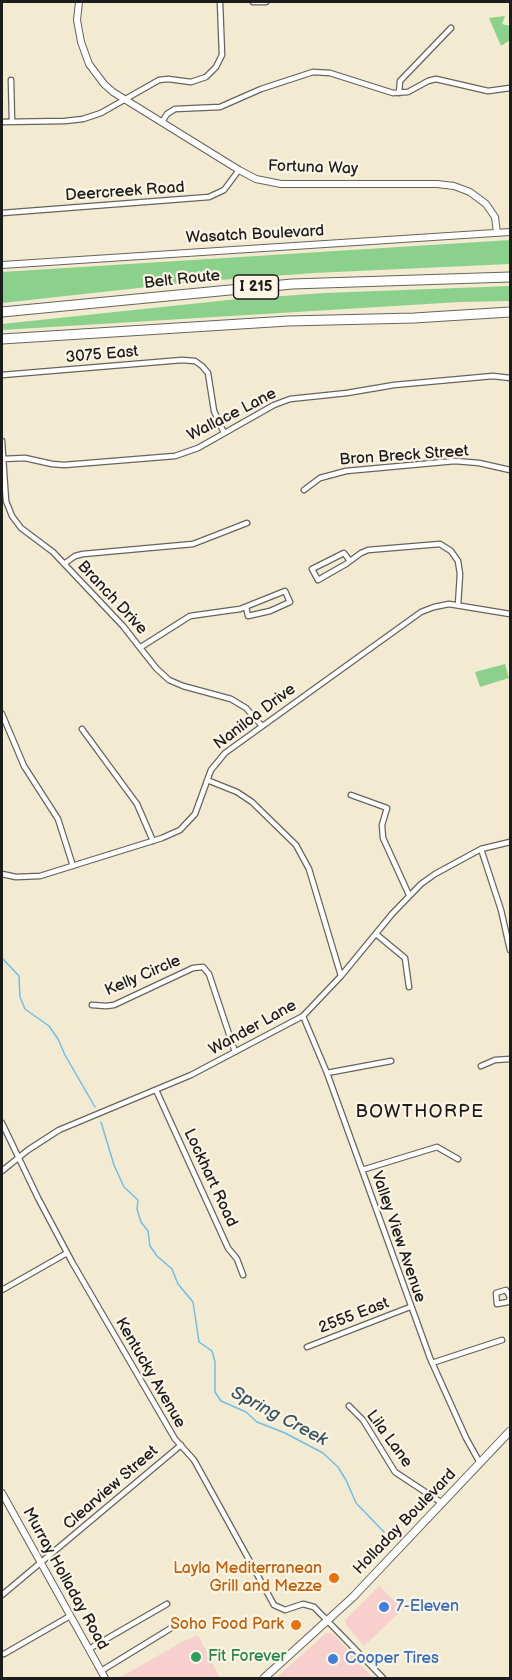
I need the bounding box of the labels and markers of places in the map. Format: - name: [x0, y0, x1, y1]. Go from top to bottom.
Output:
- place label: Layla Mediterranean Grill and Mezze: [173, 1559, 322, 1597]
- marker: Layla Mediterranean Grill and Mezze: [327, 1571, 341, 1585]
- place label: 7-Eleven: [396, 1597, 459, 1617]
- marker: 7-Eleven: [377, 1600, 391, 1614]
- place label: Soho Food Park: [170, 1615, 284, 1635]
- marker: Soho Food Park: [289, 1618, 303, 1632]
- place label: Fit Forever: [208, 1647, 286, 1667]
- place label: Cooper Tires: [345, 1649, 439, 1669]
- marker: Fit Forever: [189, 1650, 203, 1664]
- marker: Cooper Tires: [326, 1652, 340, 1666]

